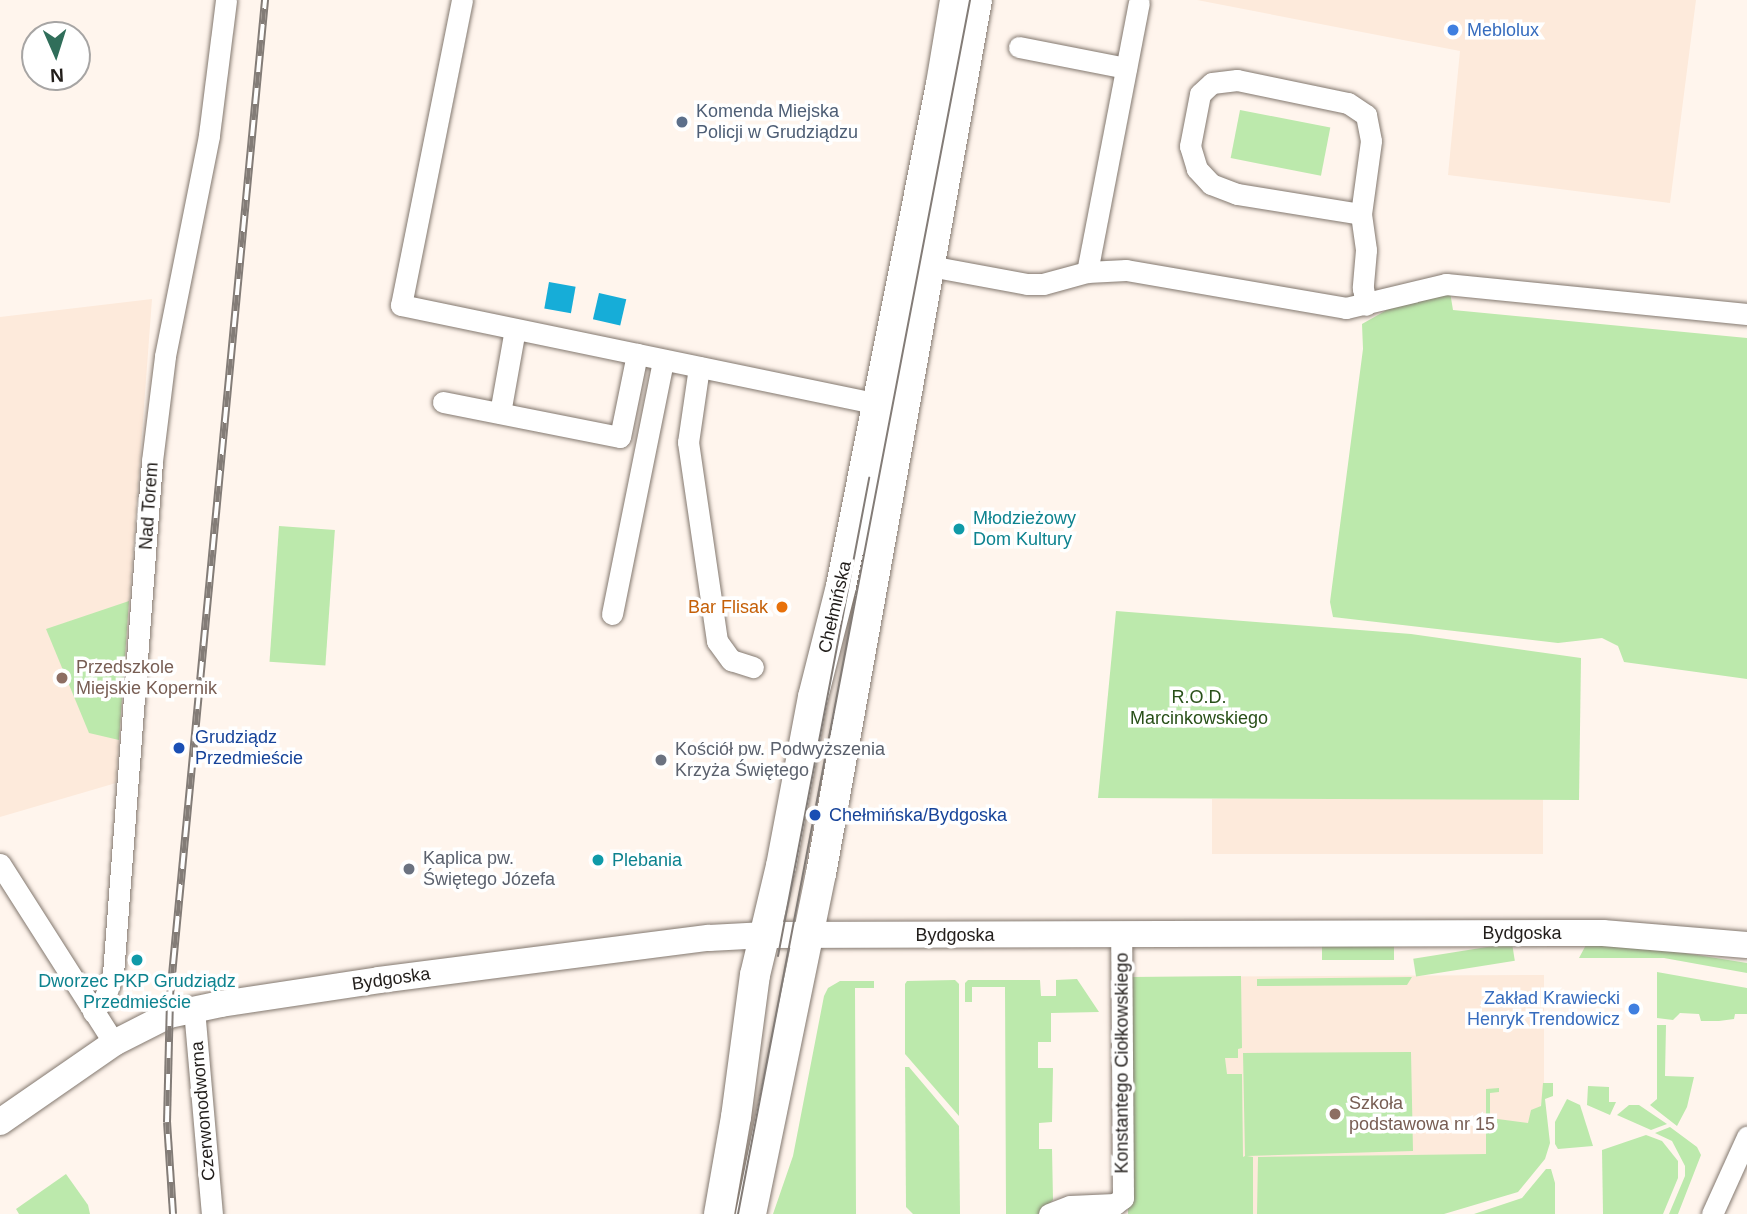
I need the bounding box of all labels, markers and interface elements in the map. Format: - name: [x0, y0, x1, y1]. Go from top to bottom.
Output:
- place label: Meblolux: [1467, 19, 1539, 41]
- north arrow: [21, 21, 91, 91]
- marker: Meblolux: [1445, 22, 1461, 38]
- text: N: [50, 65, 64, 86]
- place label: Komenda Miejska Policji w Grudziądzu: [696, 101, 858, 144]
- marker: Komenda Miejska Policji w Grudziądzu: [674, 114, 690, 130]
- street label: Nad Torem: [135, 461, 163, 551]
- place label: Młodzieżowy Dom Kultury: [973, 508, 1076, 550]
- marker: Młodzieżowy Dom Kultury: [951, 521, 967, 537]
- street label: Chełmińska: [814, 559, 856, 655]
- place label: Bar Flisak: [688, 596, 768, 618]
- marker: Bar Flisak: [774, 599, 790, 615]
- place label: Przedszkole Miejskie Kopernik: [76, 657, 217, 700]
- marker: Przedszkole Miejskie Kopernik: [54, 670, 70, 686]
- park label: R.O.D. Marcinkowskiego: [1130, 687, 1268, 730]
- place label: Grudziądz Przedmieście: [195, 727, 303, 770]
- marker: Grudziądz Przedmieście: [169, 738, 189, 758]
- place label: Kościół pw. Podwyższenia Krzyża Świętego: [675, 739, 885, 782]
- marker: Kościół pw. Podwyższenia Krzyża Świętego: [653, 752, 669, 768]
- place label: Chełmińska/Bydgoska: [829, 804, 1007, 826]
- marker: Chełmińska/Bydgoska: [807, 807, 823, 823]
- place label: Kaplica pw. Świętego Józefa: [423, 848, 555, 890]
- place label: Plebania: [612, 849, 682, 871]
- marker: Plebania: [590, 852, 606, 868]
- marker: Kaplica pw. Świętego Józefa: [401, 861, 417, 877]
- street label: Bydgoska: [1482, 922, 1562, 944]
- street label: Bydgoska: [915, 924, 995, 946]
- marker: Dworzec PKP Grudziądz Przedmieście: [129, 952, 145, 968]
- street label: Konstantego Ciołkowskiego: [1111, 952, 1133, 1174]
- street label: Bydgoska: [350, 963, 432, 995]
- place label: Dworzec PKP Grudziądz Przedmieście: [38, 971, 236, 1014]
- place label: Zakład Krawiecki Henryk Trendowicz: [1467, 988, 1620, 1030]
- marker: Zakład Krawiecki Henryk Trendowicz: [1626, 1001, 1642, 1017]
- street label: Czerwonodworna: [186, 1040, 220, 1182]
- place label: Szkoła podstawowa nr 15: [1349, 1093, 1495, 1136]
- marker: Szkoła podstawowa nr 15: [1327, 1106, 1343, 1122]

